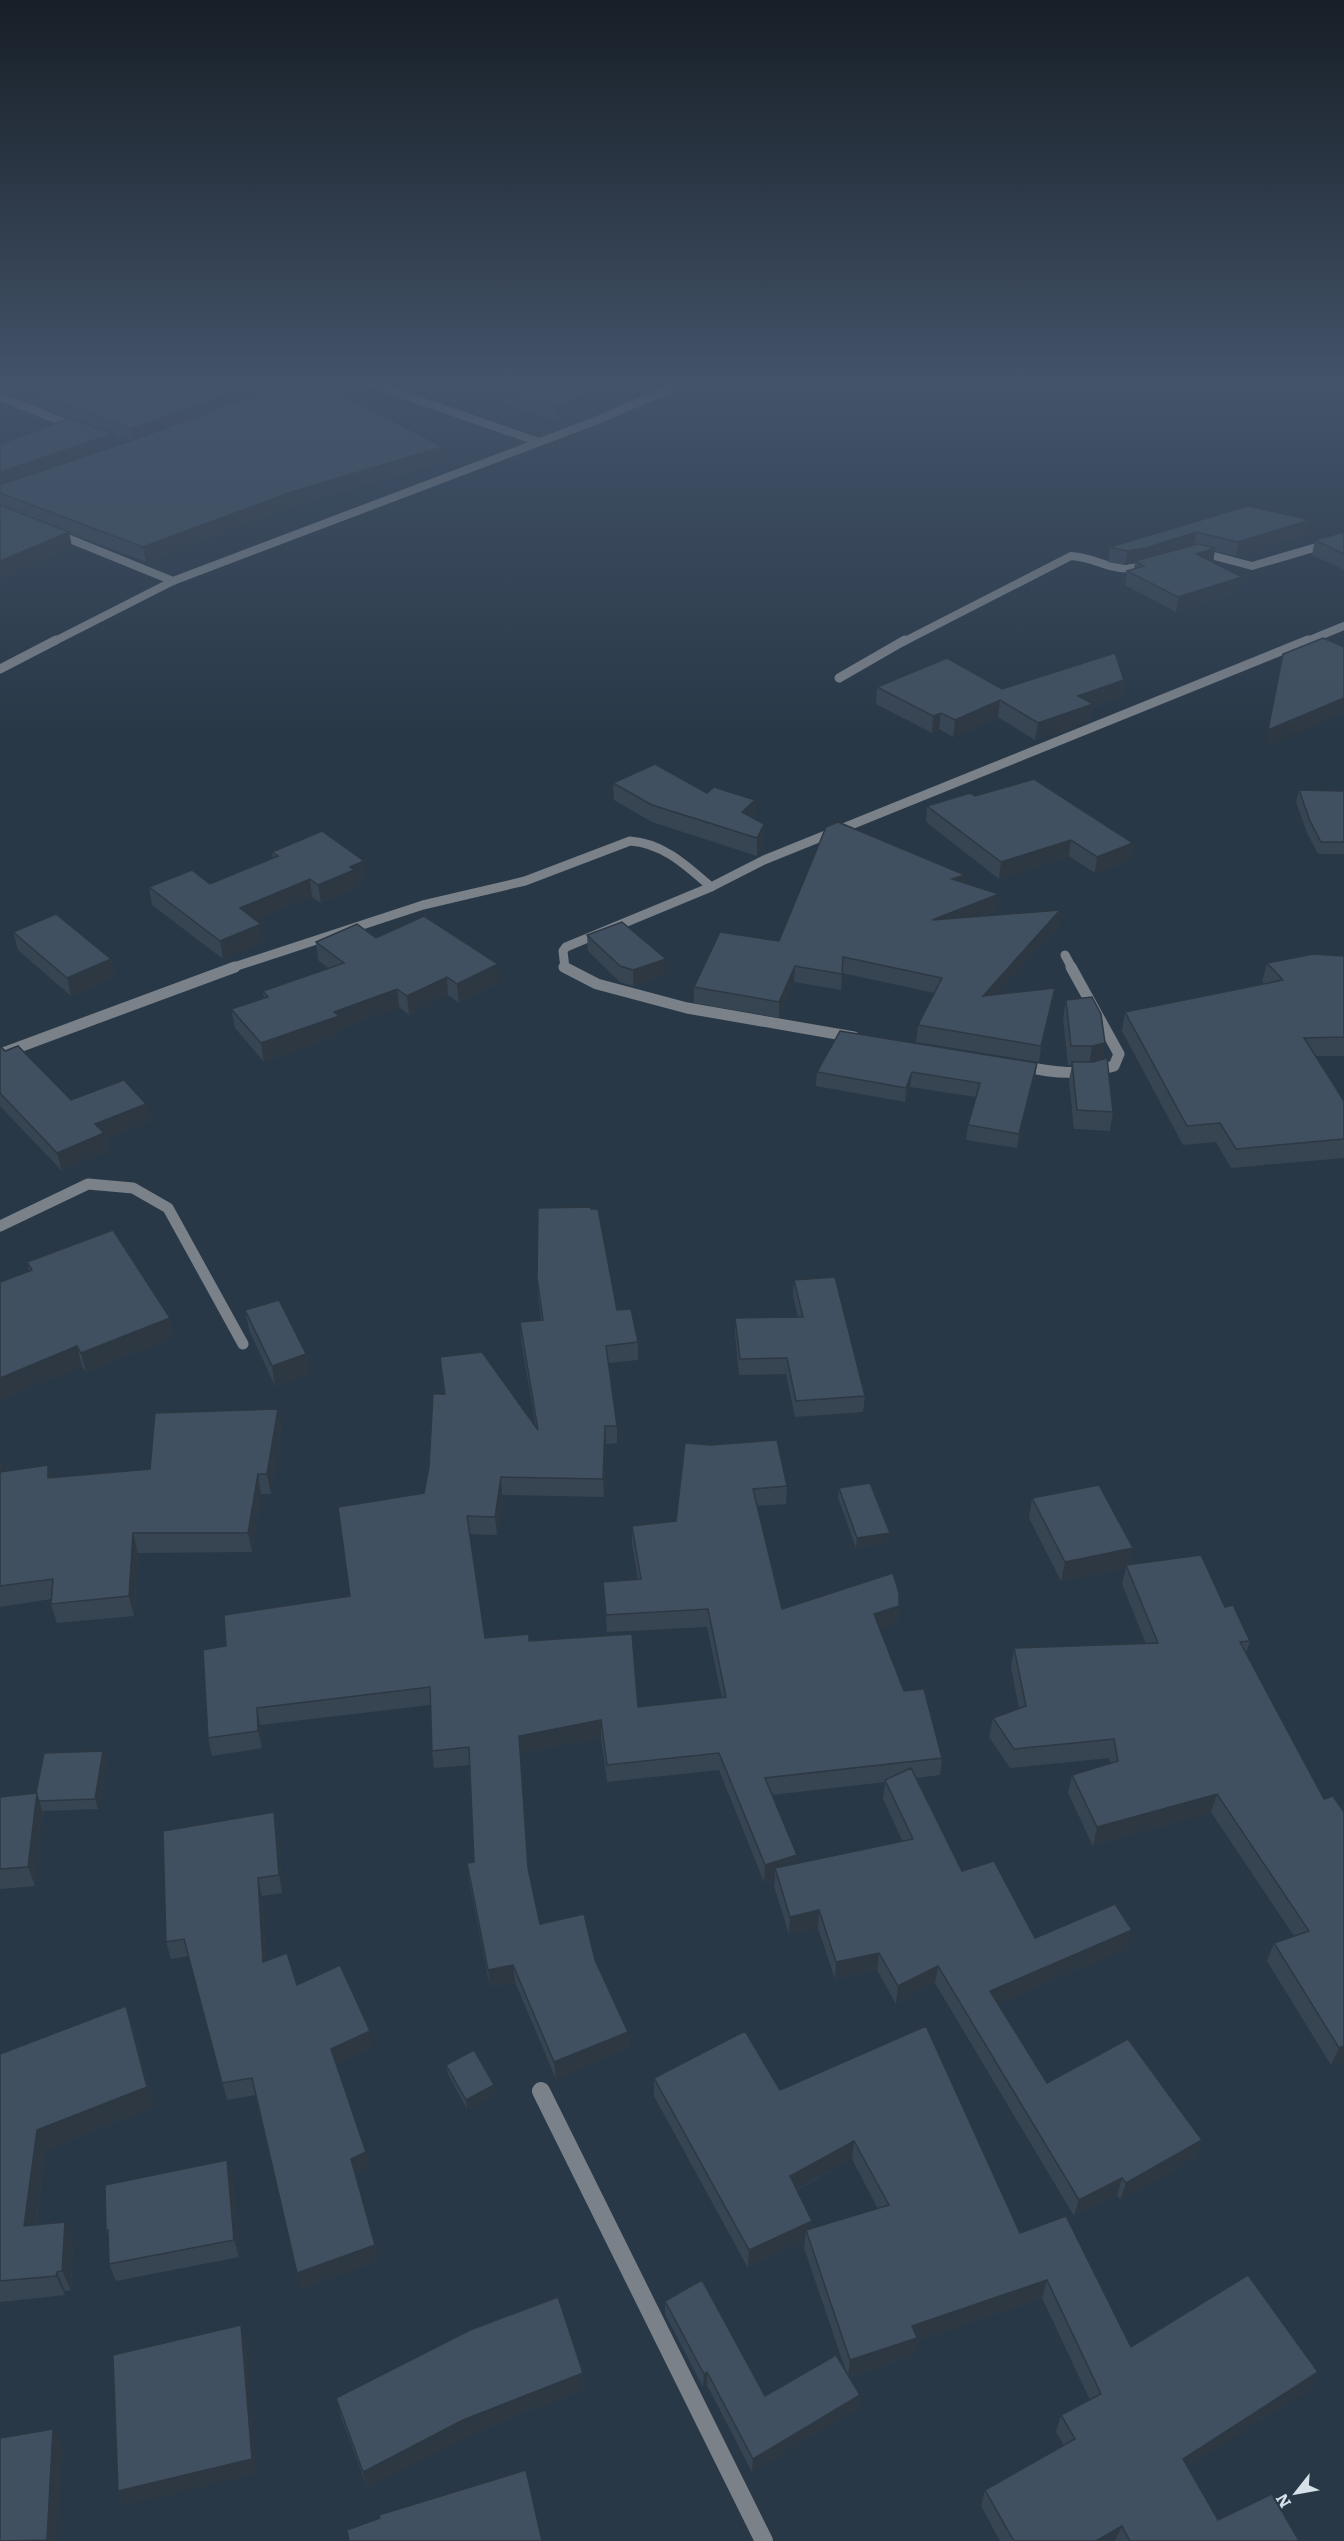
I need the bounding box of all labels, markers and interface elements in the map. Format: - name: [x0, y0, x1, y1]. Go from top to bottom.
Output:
- north arrow: [1266, 2463, 1326, 2523]
- text: N: [1269, 2489, 1296, 2513]

